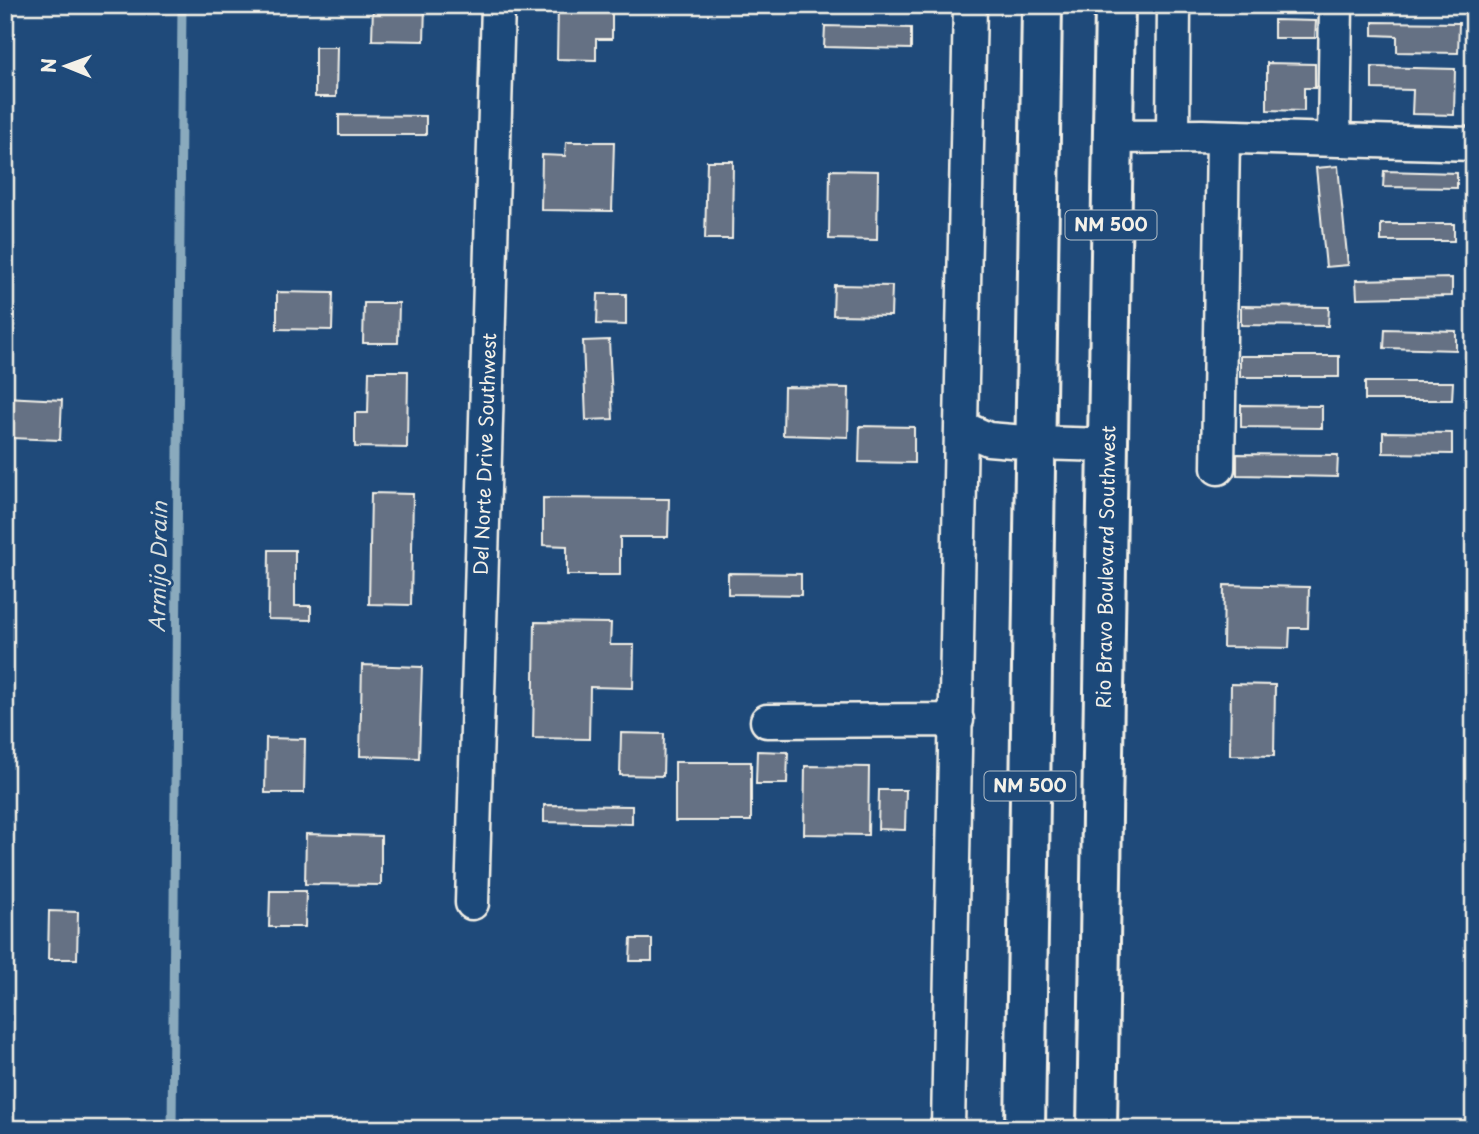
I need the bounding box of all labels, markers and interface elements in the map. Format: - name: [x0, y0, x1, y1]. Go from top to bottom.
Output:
- north arrow: [32, 32, 102, 102]
- text: N: [34, 58, 62, 73]
- road number: NM 500: [1066, 210, 1156, 240]
- street label: Del Norte Drive Southwest: [466, 332, 502, 576]
- street label: Rio Bravo Boulevard Southwest: [1089, 425, 1121, 709]
- water label: Armijo Drain: [140, 500, 174, 633]
- road number: NM 500: [984, 772, 1076, 800]

